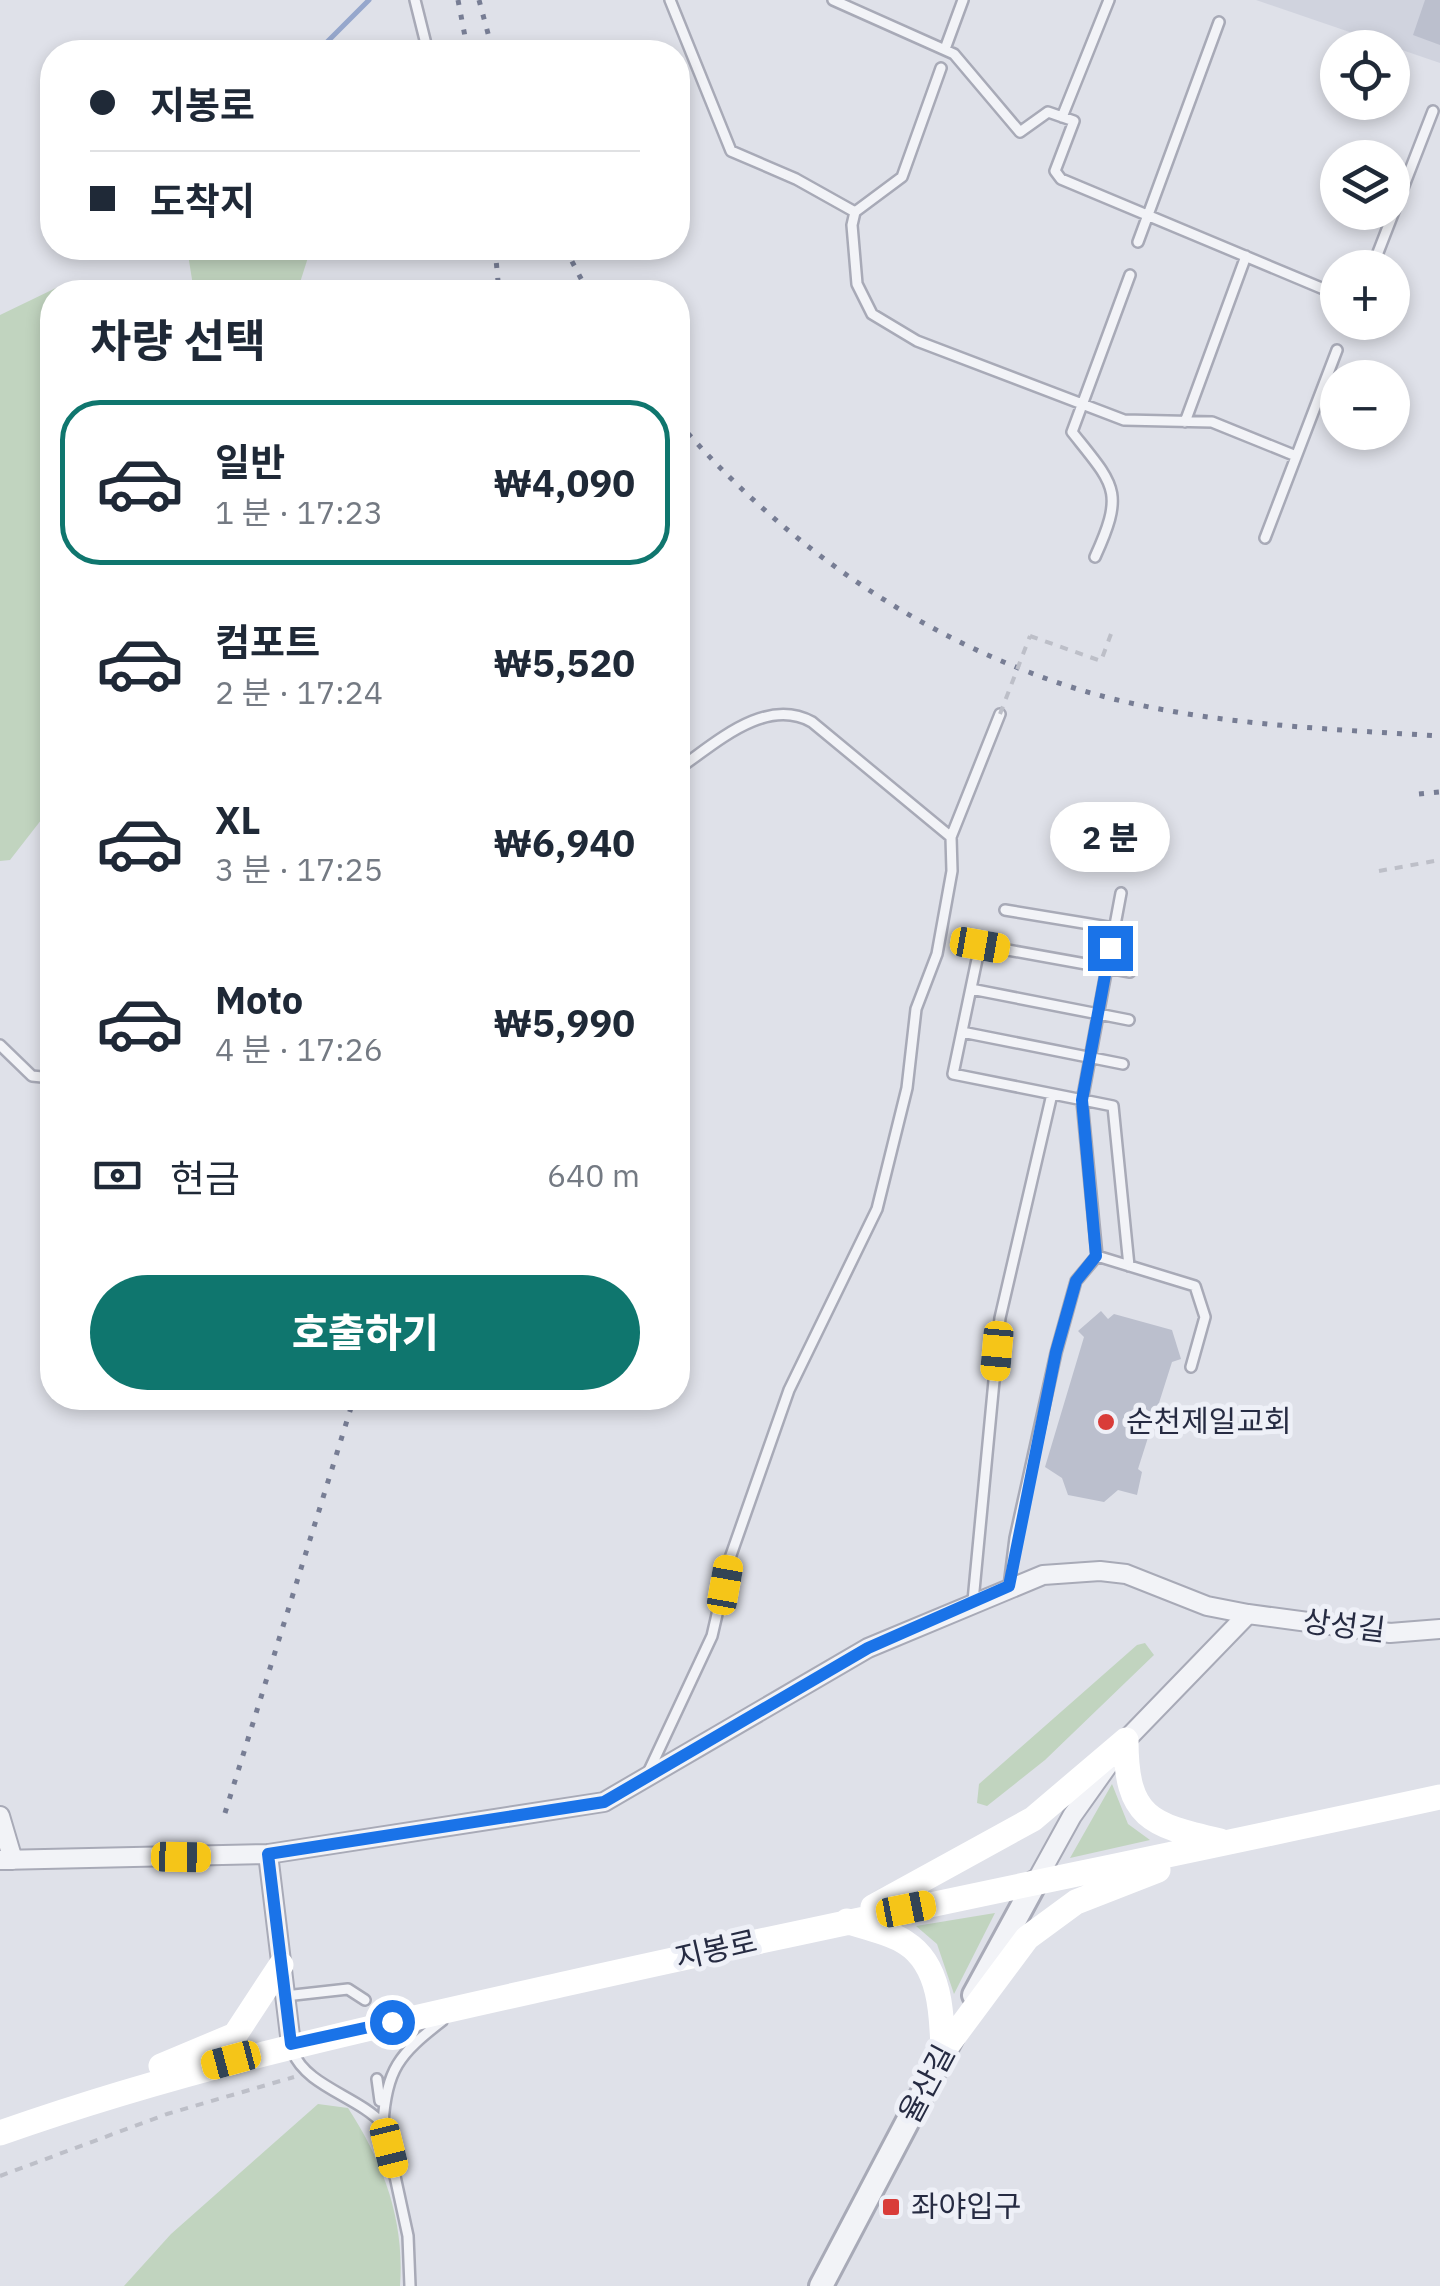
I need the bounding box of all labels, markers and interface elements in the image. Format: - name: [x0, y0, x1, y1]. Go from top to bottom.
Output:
- map controls: [1320, 30, 1410, 450]
- button: locate: [1320, 30, 1410, 120]
- text: 지봉로: [150, 80, 255, 129]
- button: layers: [1320, 140, 1410, 230]
- text: 도착지: [150, 176, 255, 225]
- button: +: [1320, 250, 1410, 340]
- text: 차량 선택: [90, 311, 266, 369]
- button: −: [1320, 360, 1410, 450]
- text: 일반: [215, 437, 285, 486]
- icon: car: [95, 438, 185, 528]
- text: ₩4,090: [493, 458, 635, 507]
- text: 1 분 · 17:23: [215, 491, 383, 533]
- text: 컴포트: [215, 617, 320, 666]
- icon: car: [95, 618, 185, 708]
- text: ₩5,520: [493, 638, 635, 687]
- text: 2 분 · 17:24: [215, 671, 383, 713]
- text: XL: [215, 795, 261, 844]
- icon: car: [95, 798, 185, 888]
- callout: 2 분: [1050, 803, 1170, 873]
- text: 2 분: [1082, 816, 1138, 858]
- text: ₩6,940: [493, 818, 635, 867]
- text: 3 분 · 17:25: [215, 848, 383, 890]
- car: [948, 925, 1012, 965]
- route end: [1088, 926, 1133, 971]
- text: Moto: [215, 975, 303, 1024]
- icon: car: [95, 978, 185, 1068]
- text: ₩5,990: [493, 998, 635, 1047]
- text: 4 분 · 17:26: [215, 1028, 383, 1070]
- icon: cash: [90, 1148, 145, 1203]
- text: 현금: [170, 1153, 240, 1202]
- text: 640 m: [547, 1154, 640, 1196]
- button: 호출하기: [90, 1275, 640, 1390]
- car: [979, 1320, 1015, 1382]
- place label: 순천제일교회: [1126, 1401, 1292, 1440]
- marker: 순천제일교회: [1095, 1411, 1117, 1433]
- car: [705, 1553, 745, 1617]
- street label: 상성길: [1301, 1600, 1388, 1649]
- car: [151, 1841, 211, 1873]
- car: [874, 1889, 938, 1929]
- street label: 지봉로: [671, 1920, 760, 1977]
- route start: [370, 2000, 415, 2045]
- car: [198, 2038, 264, 2082]
- street label: 율산길: [889, 2038, 962, 2129]
- car: [367, 2115, 411, 2181]
- place label: 좌야입구: [911, 2186, 1021, 2225]
- marker: 좌야입구: [880, 2196, 902, 2218]

